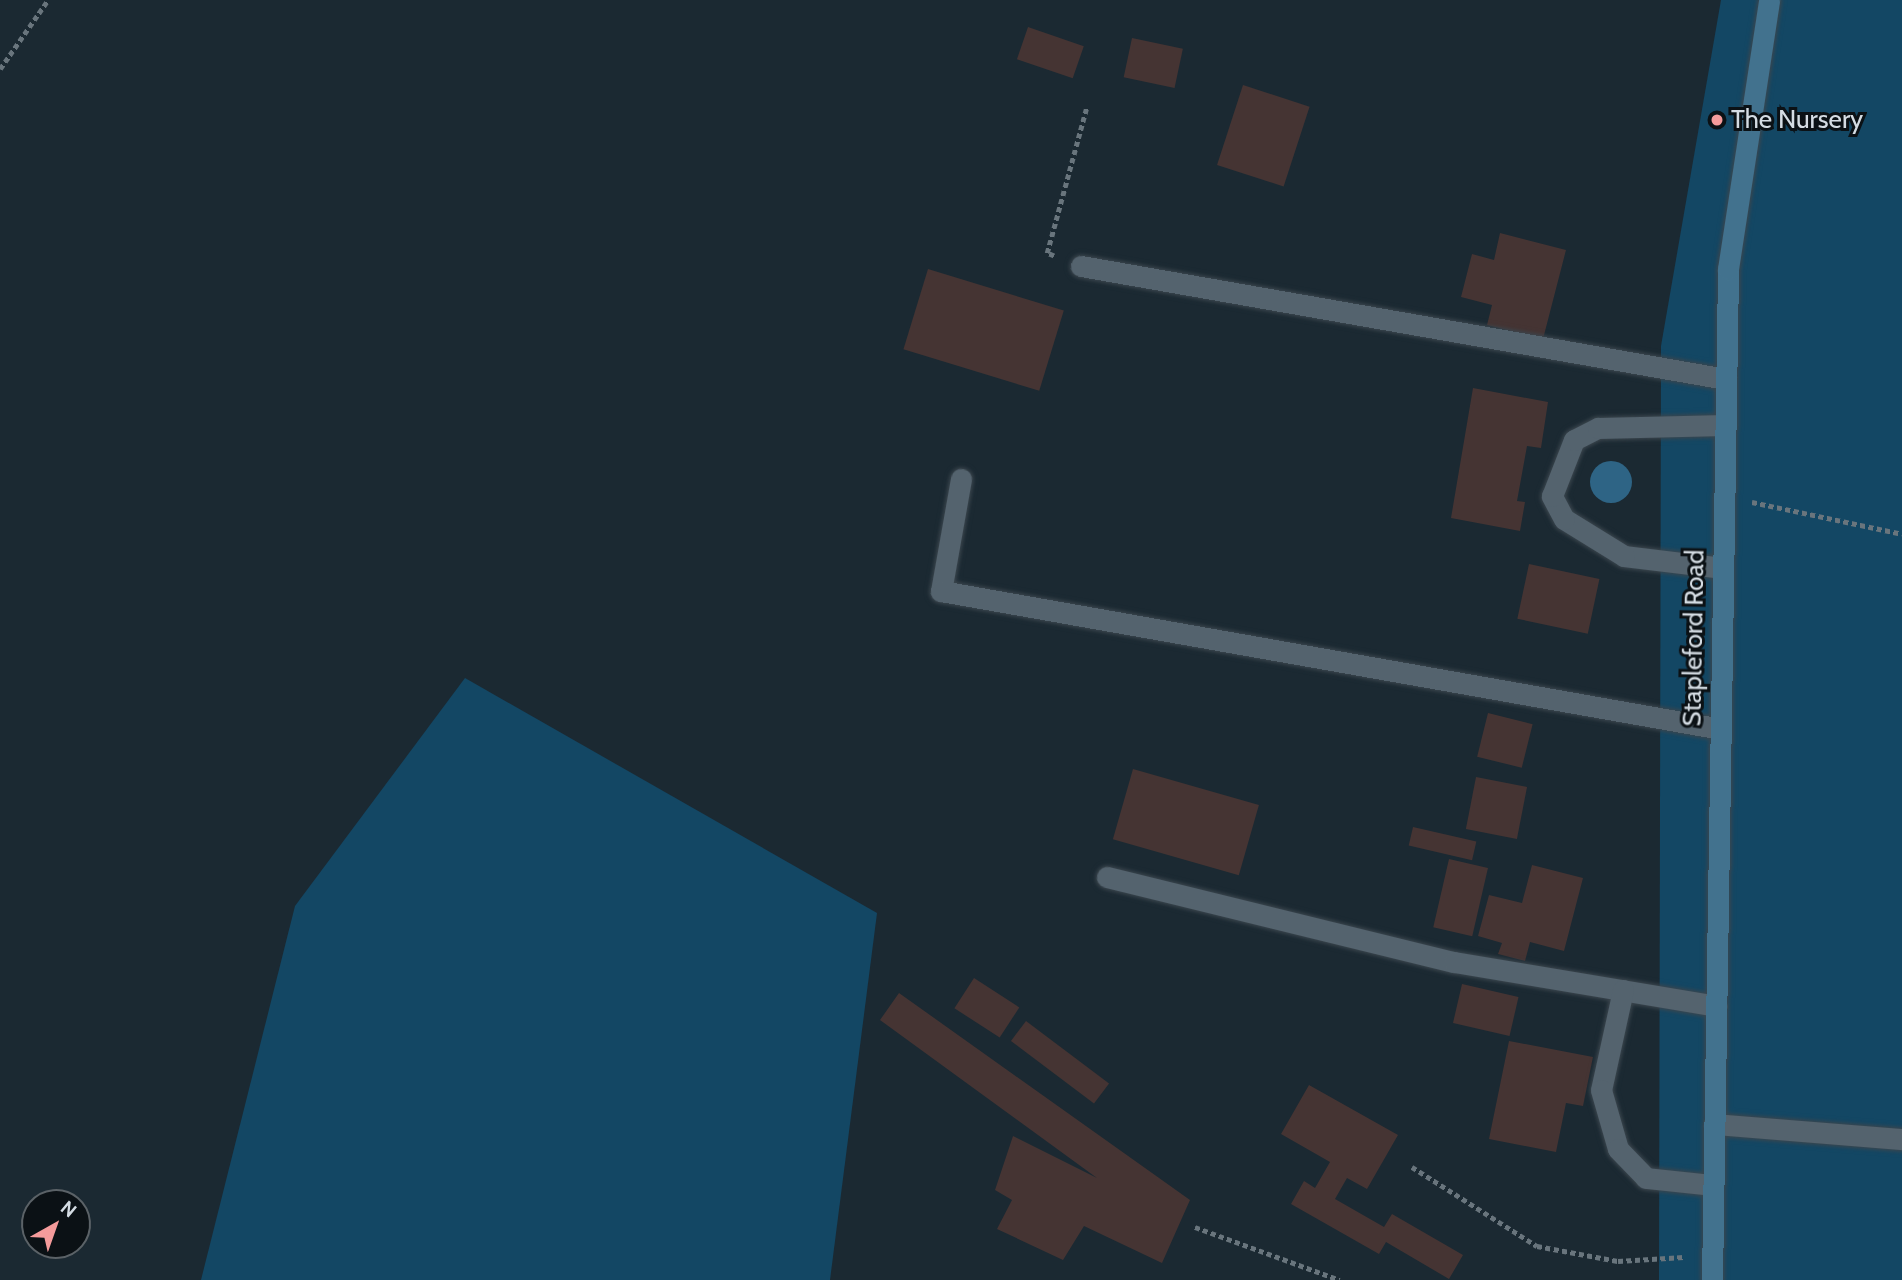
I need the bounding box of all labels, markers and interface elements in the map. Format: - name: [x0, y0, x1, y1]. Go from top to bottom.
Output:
- place label: The Nursery: [1731, 104, 1863, 136]
- marker: The Nursery: [1709, 112, 1725, 128]
- street label: Stapleford Road: [1677, 549, 1711, 727]
- north arrow: [21, 1189, 91, 1259]
- text: N: [56, 1196, 81, 1222]

